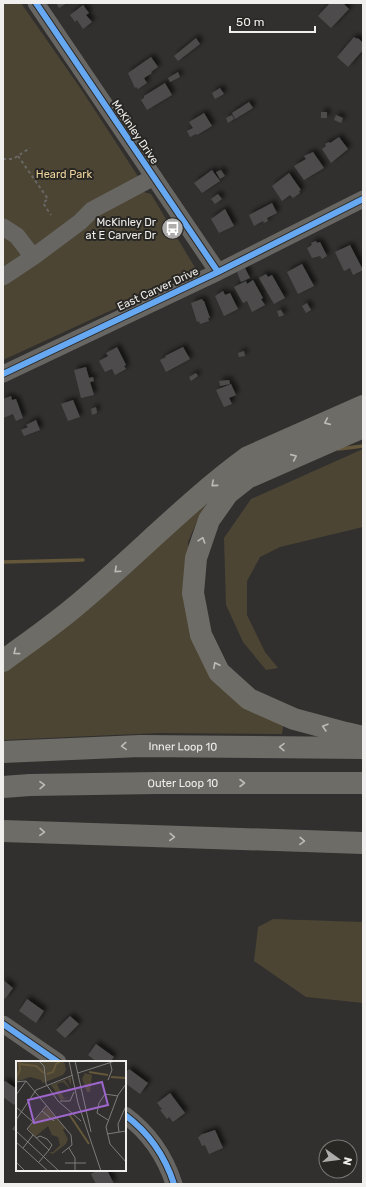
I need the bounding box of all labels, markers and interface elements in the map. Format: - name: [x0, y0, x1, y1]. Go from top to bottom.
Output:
- scale bar: [230, 8, 315, 34]
- text: 50 m: [236, 15, 264, 29]
- street label: McKinley Drive: [109, 98, 161, 166]
- park label: Heard Park: [36, 168, 92, 181]
- bus stop icon: McKinley Dr at E Carver Dr: [159, 215, 185, 241]
- place label: McKinley Dr at E Carver Dr: [86, 216, 157, 242]
- street label: East Carver Drive: [115, 265, 201, 313]
- one-way arrow: [324, 417, 332, 425]
- one-way arrow: [290, 454, 298, 462]
- one-way arrow: [212, 480, 219, 487]
- one-way arrow: [198, 537, 206, 544]
- one-way arrow: [114, 565, 121, 572]
- one-way arrow: [13, 647, 20, 654]
- one-way arrow: [213, 661, 220, 669]
- one-way arrow: [322, 724, 328, 732]
- street label: Inner Loop 10: [148, 740, 217, 753]
- one-way arrow: [121, 742, 127, 751]
- one-way arrow: [279, 743, 285, 751]
- street label: Outer Loop 10: [147, 777, 218, 790]
- one-way arrow: [239, 779, 245, 787]
- one-way arrow: [39, 781, 45, 789]
- one-way arrow: [39, 828, 45, 837]
- one-way arrow: [169, 833, 175, 841]
- one-way arrow: [299, 837, 305, 845]
- inset map: [16, 1061, 126, 1171]
- north arrow: [318, 1139, 358, 1179]
- text: N: [340, 1156, 354, 1167]

